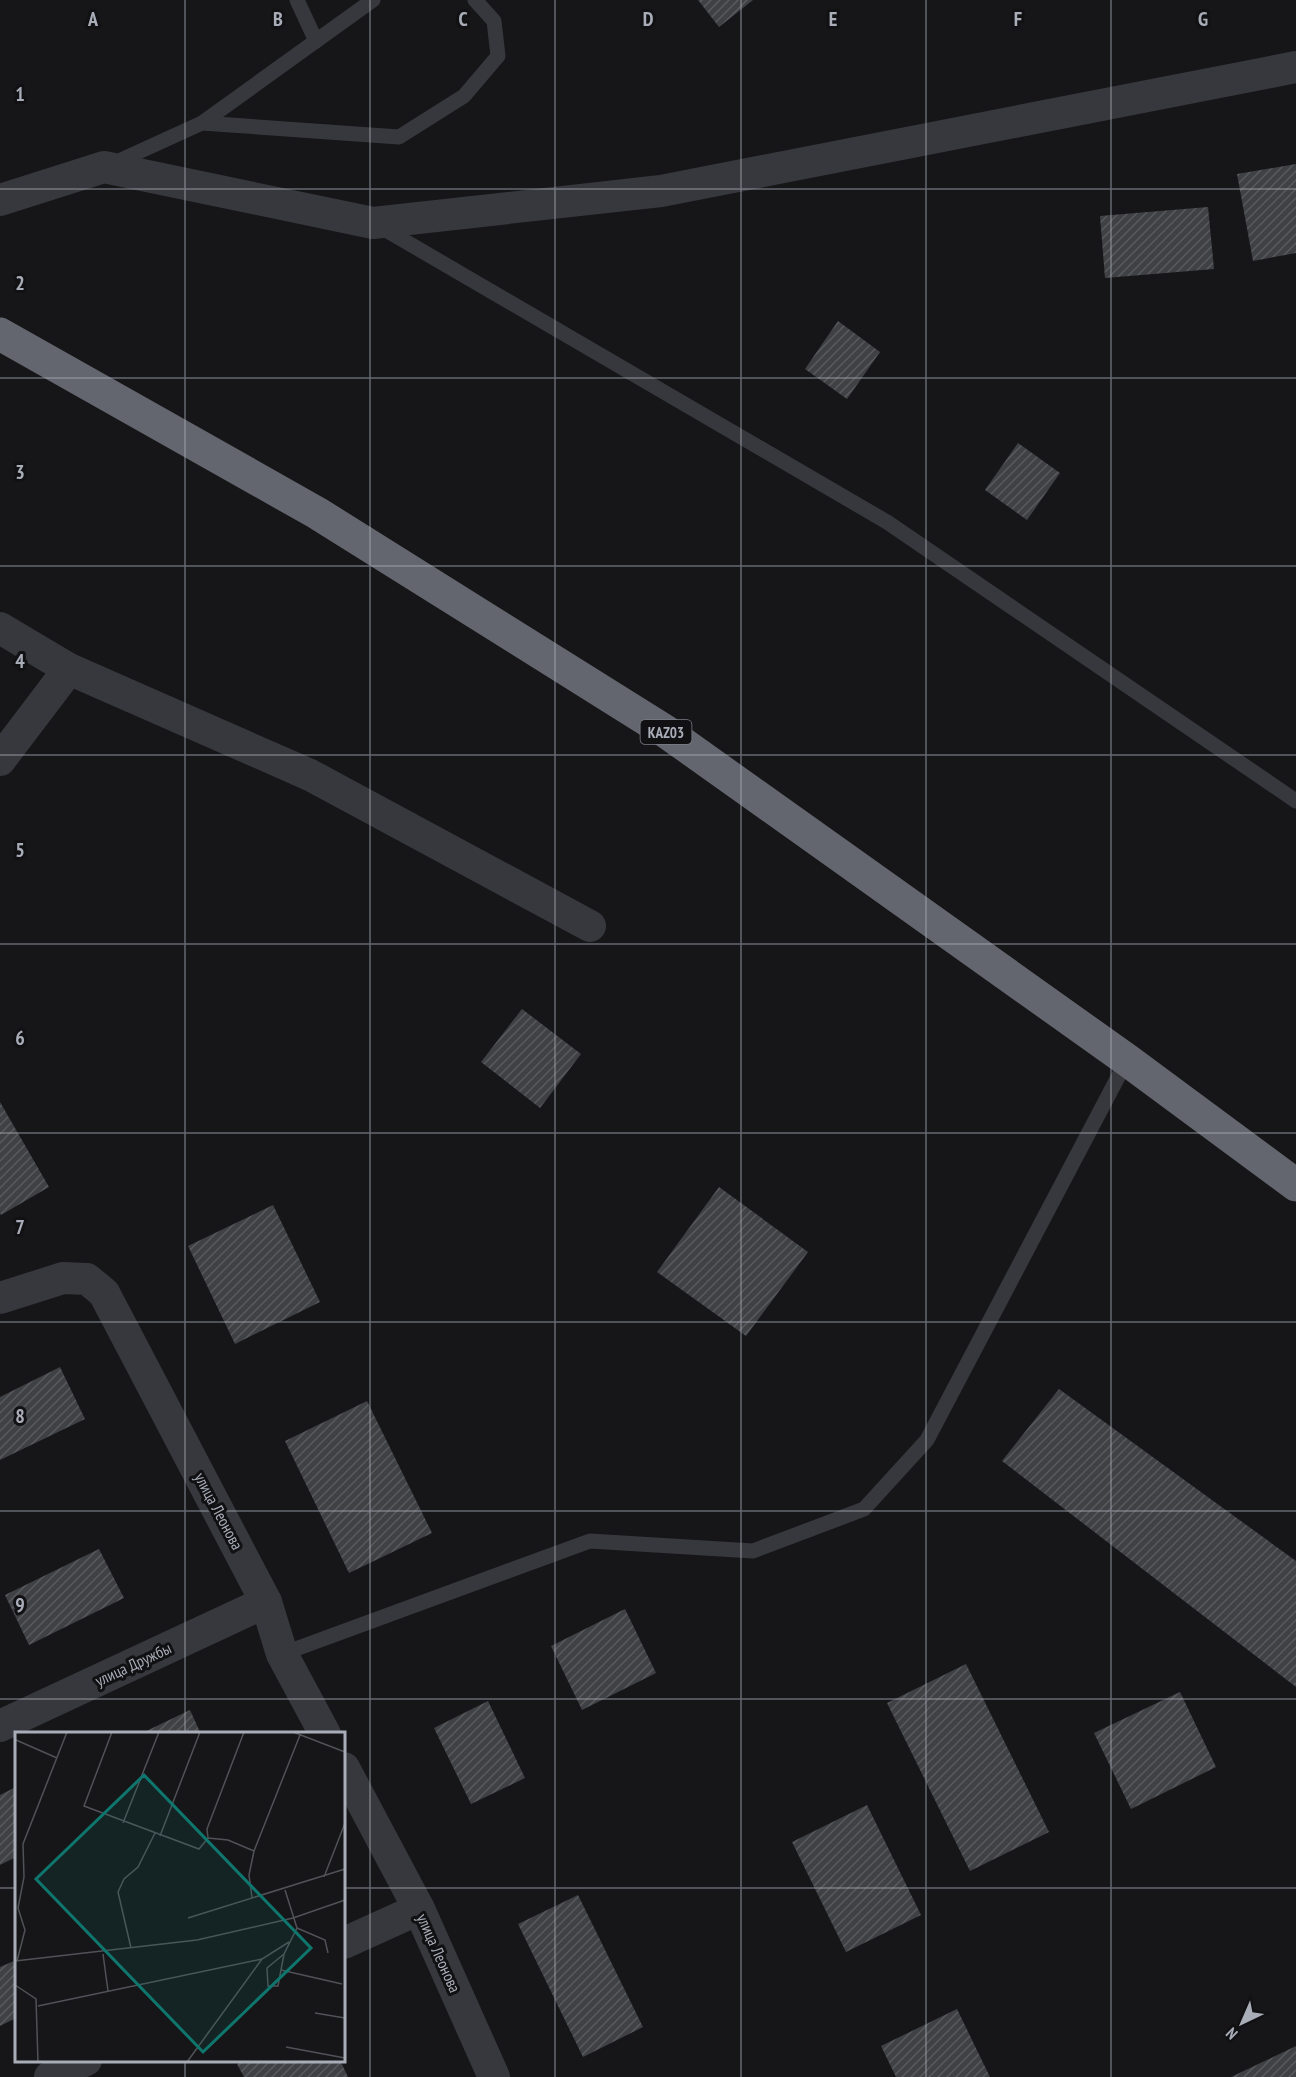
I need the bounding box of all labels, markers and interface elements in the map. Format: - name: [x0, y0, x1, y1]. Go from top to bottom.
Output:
- text: A: [87, 6, 99, 32]
- text: B: [273, 6, 283, 32]
- text: C: [458, 6, 468, 32]
- text: D: [643, 6, 654, 32]
- text: E: [829, 6, 837, 32]
- text: F: [1014, 6, 1022, 32]
- text: G: [1198, 6, 1208, 32]
- text: 1: [15, 81, 25, 107]
- text: 2: [15, 270, 25, 296]
- text: 3: [15, 459, 25, 485]
- text: 4: [15, 648, 25, 674]
- road number: KАZ03: [640, 720, 692, 744]
- text: 5: [15, 837, 25, 863]
- text: 6: [15, 1025, 25, 1051]
- text: 7: [15, 1214, 25, 1240]
- text: 8: [15, 1403, 25, 1429]
- street label: улица Леонова: [190, 1469, 248, 1553]
- text: 9: [15, 1592, 25, 1618]
- street label: улица Дружбы: [92, 1638, 174, 1690]
- inset map: [15, 1732, 345, 2062]
- street label: улица Леонова: [413, 1910, 465, 1996]
- north arrow: [1212, 1993, 1272, 2053]
- text: N: [1222, 2024, 1242, 2044]

